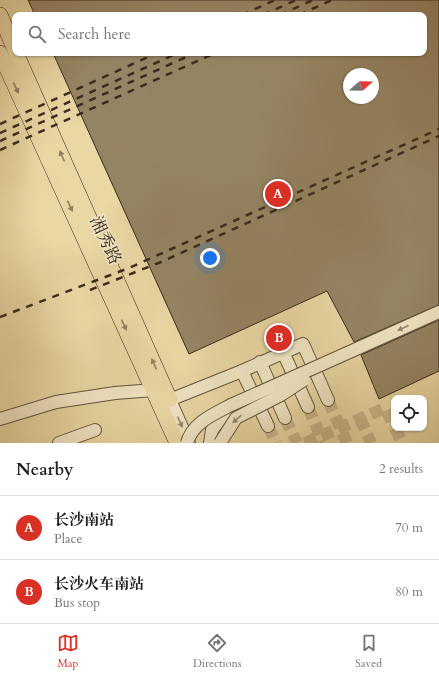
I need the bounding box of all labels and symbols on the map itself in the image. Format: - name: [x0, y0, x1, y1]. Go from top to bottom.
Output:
- north arrow: [343, 68, 379, 104]
- one-way arrow: [13, 82, 19, 94]
- one-way arrow: [58, 150, 64, 162]
- pin: A: [265, 179, 291, 209]
- one-way arrow: [67, 201, 73, 212]
- street label: 湘秀路: [84, 212, 127, 268]
- your location: [200, 248, 220, 268]
- one-way arrow: [121, 319, 127, 330]
- pin: B: [266, 323, 292, 353]
- one-way arrow: [397, 326, 409, 332]
- one-way arrow: [151, 359, 157, 370]
- one-way arrow: [232, 415, 242, 424]
- one-way arrow: [177, 416, 183, 427]

